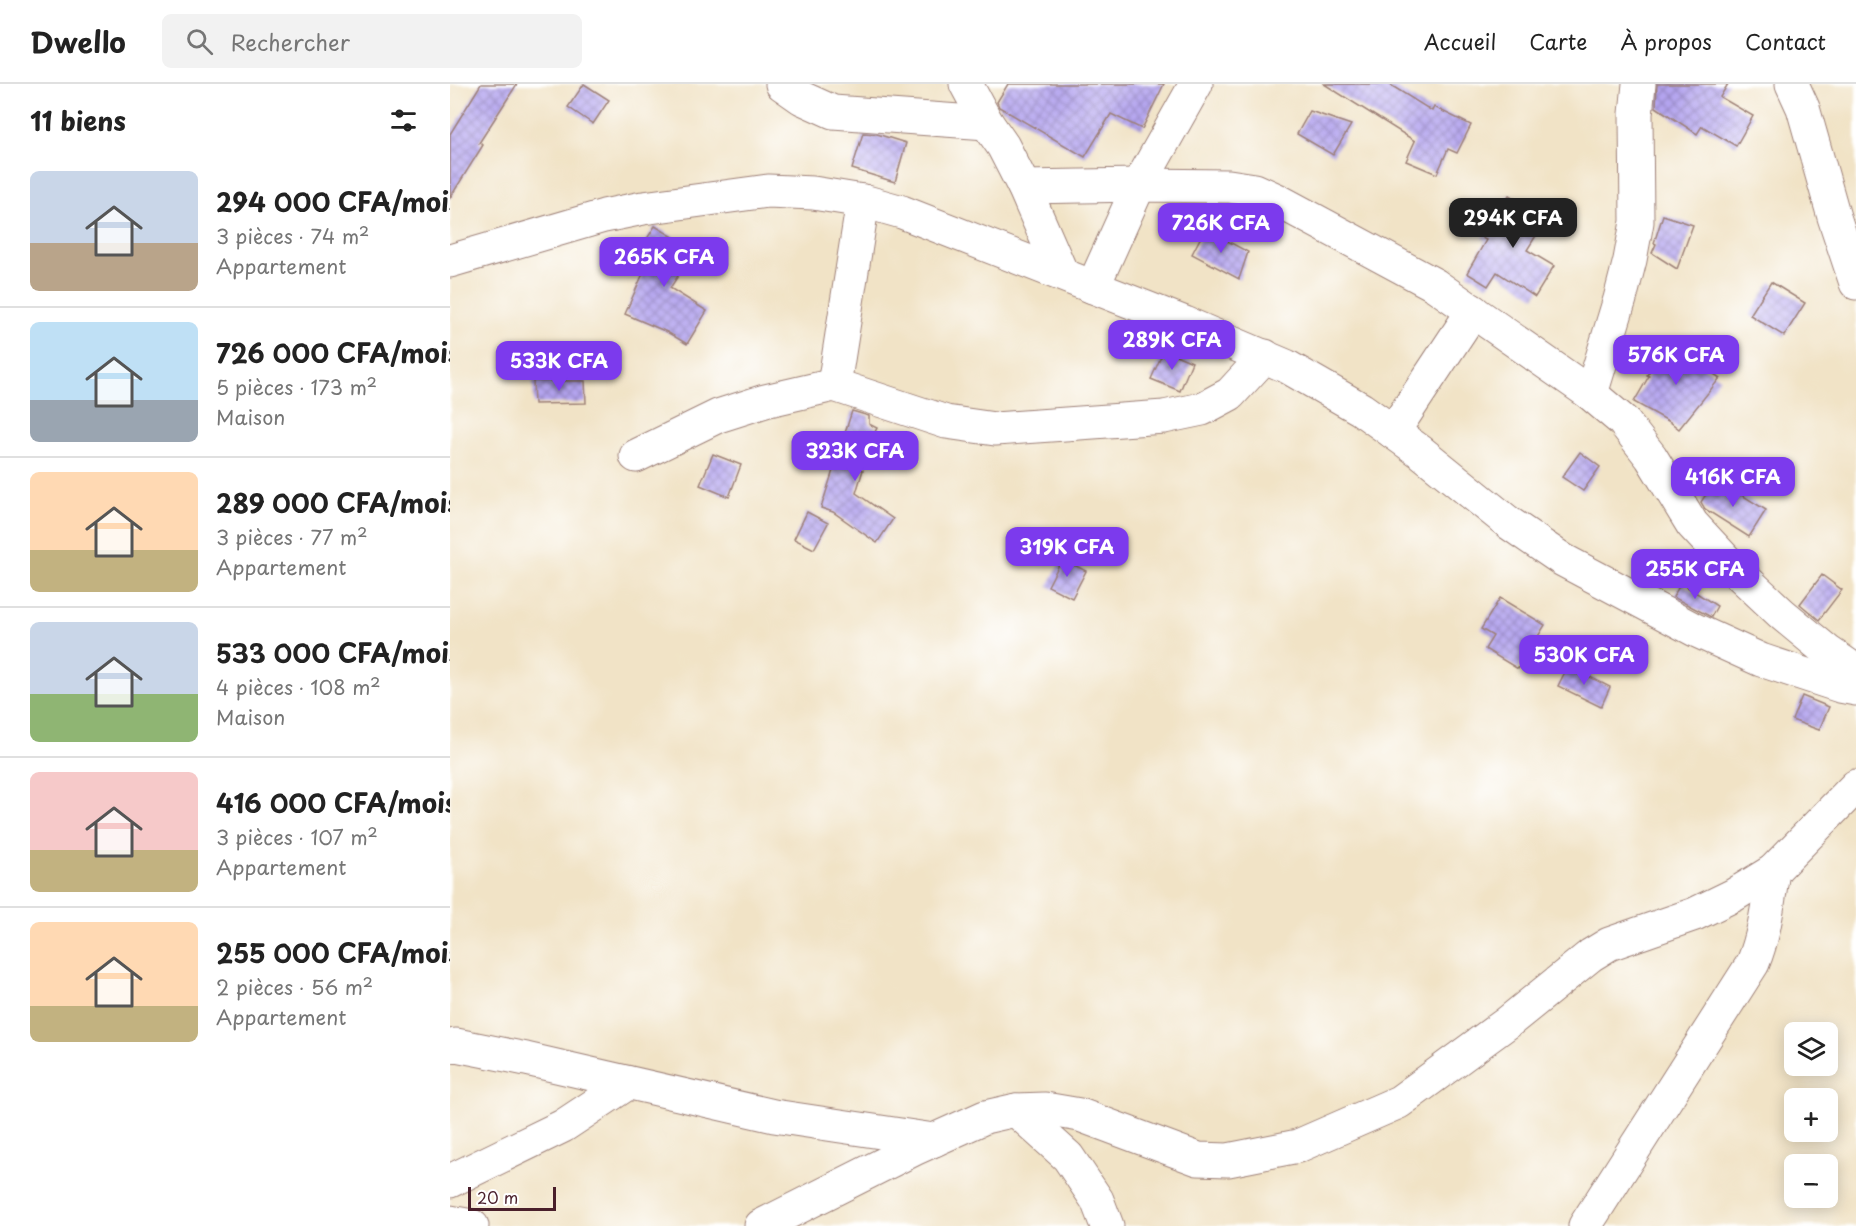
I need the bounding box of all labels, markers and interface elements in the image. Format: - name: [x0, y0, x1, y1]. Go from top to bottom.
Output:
- search box: [162, 14, 582, 68]
- text: Dwello: [30, 20, 126, 63]
- icon: search: [183, 25, 216, 58]
- text: Rechercher: [231, 25, 350, 58]
- text: Accueil: [1424, 25, 1496, 57]
- text: Carte: [1529, 25, 1587, 57]
- text: À propos: [1620, 25, 1712, 57]
- text: Contact: [1745, 25, 1826, 57]
- text: 11 biens: [30, 101, 126, 140]
- icon: filters: [387, 104, 420, 137]
- text: 294 000 CFA/mois: [216, 182, 462, 221]
- icon: home: [78, 195, 150, 267]
- pin: 294K CFA: [1451, 198, 1575, 249]
- text: 294K CFA: [1463, 202, 1563, 232]
- pin: 726K CFA: [1159, 203, 1283, 254]
- text: 726K CFA: [1172, 207, 1270, 237]
- text: 3 pièces · 74 m²: [216, 221, 369, 251]
- pin: 265K CFA: [602, 237, 726, 288]
- text: 265K CFA: [614, 241, 714, 271]
- text: Appartement: [216, 251, 346, 281]
- pin: 289K CFA: [1110, 320, 1234, 371]
- text: 289K CFA: [1122, 324, 1222, 354]
- text: 726 000 CFA/mois: [216, 333, 460, 372]
- pin: 576K CFA: [1614, 335, 1738, 386]
- text: 576K CFA: [1627, 339, 1725, 369]
- pin: 533K CFA: [497, 341, 621, 392]
- text: 533K CFA: [510, 345, 608, 375]
- icon: home: [78, 346, 150, 418]
- text: 5 pièces · 173 m²: [216, 372, 377, 402]
- text: Maison: [216, 402, 285, 432]
- pin: 323K CFA: [793, 431, 917, 482]
- text: 323K CFA: [806, 435, 904, 465]
- pin: 416K CFA: [1671, 457, 1795, 508]
- text: 416K CFA: [1685, 461, 1781, 491]
- text: 289 000 CFA/mois: [216, 483, 460, 522]
- icon: home: [78, 496, 150, 568]
- text: 3 pièces · 77 m²: [216, 522, 368, 552]
- pin: 319K CFA: [1005, 527, 1129, 578]
- text: 319K CFA: [1020, 531, 1114, 561]
- pin: 255K CFA: [1633, 549, 1757, 600]
- text: Appartement: [216, 552, 346, 582]
- text: 255K CFA: [1645, 553, 1745, 583]
- text: 533 000 CFA/mois: [216, 633, 461, 672]
- pin: 530K CFA: [1522, 635, 1646, 686]
- text: 530K CFA: [1533, 639, 1635, 669]
- icon: home: [78, 646, 150, 718]
- text: 4 pièces · 108 m²: [216, 672, 381, 702]
- text: Maison: [216, 702, 285, 732]
- text: 416 000 CFA/mois: [216, 783, 457, 822]
- icon: home: [78, 796, 150, 868]
- text: 3 pièces · 107 m²: [216, 822, 378, 852]
- text: Appartement: [216, 852, 346, 882]
- text: 255 000 CFA/mois: [216, 933, 461, 972]
- icon: home: [78, 946, 150, 1018]
- text: 2 pièces · 56 m²: [216, 972, 373, 1002]
- text: Appartement: [216, 1002, 346, 1032]
- map controls: [1784, 1022, 1838, 1208]
- button: layers: [1784, 1022, 1838, 1076]
- button: +: [1784, 1088, 1838, 1142]
- button: −: [1784, 1154, 1838, 1208]
- scale bar: [468, 1184, 556, 1212]
- text: 20 m: [477, 1185, 518, 1209]

